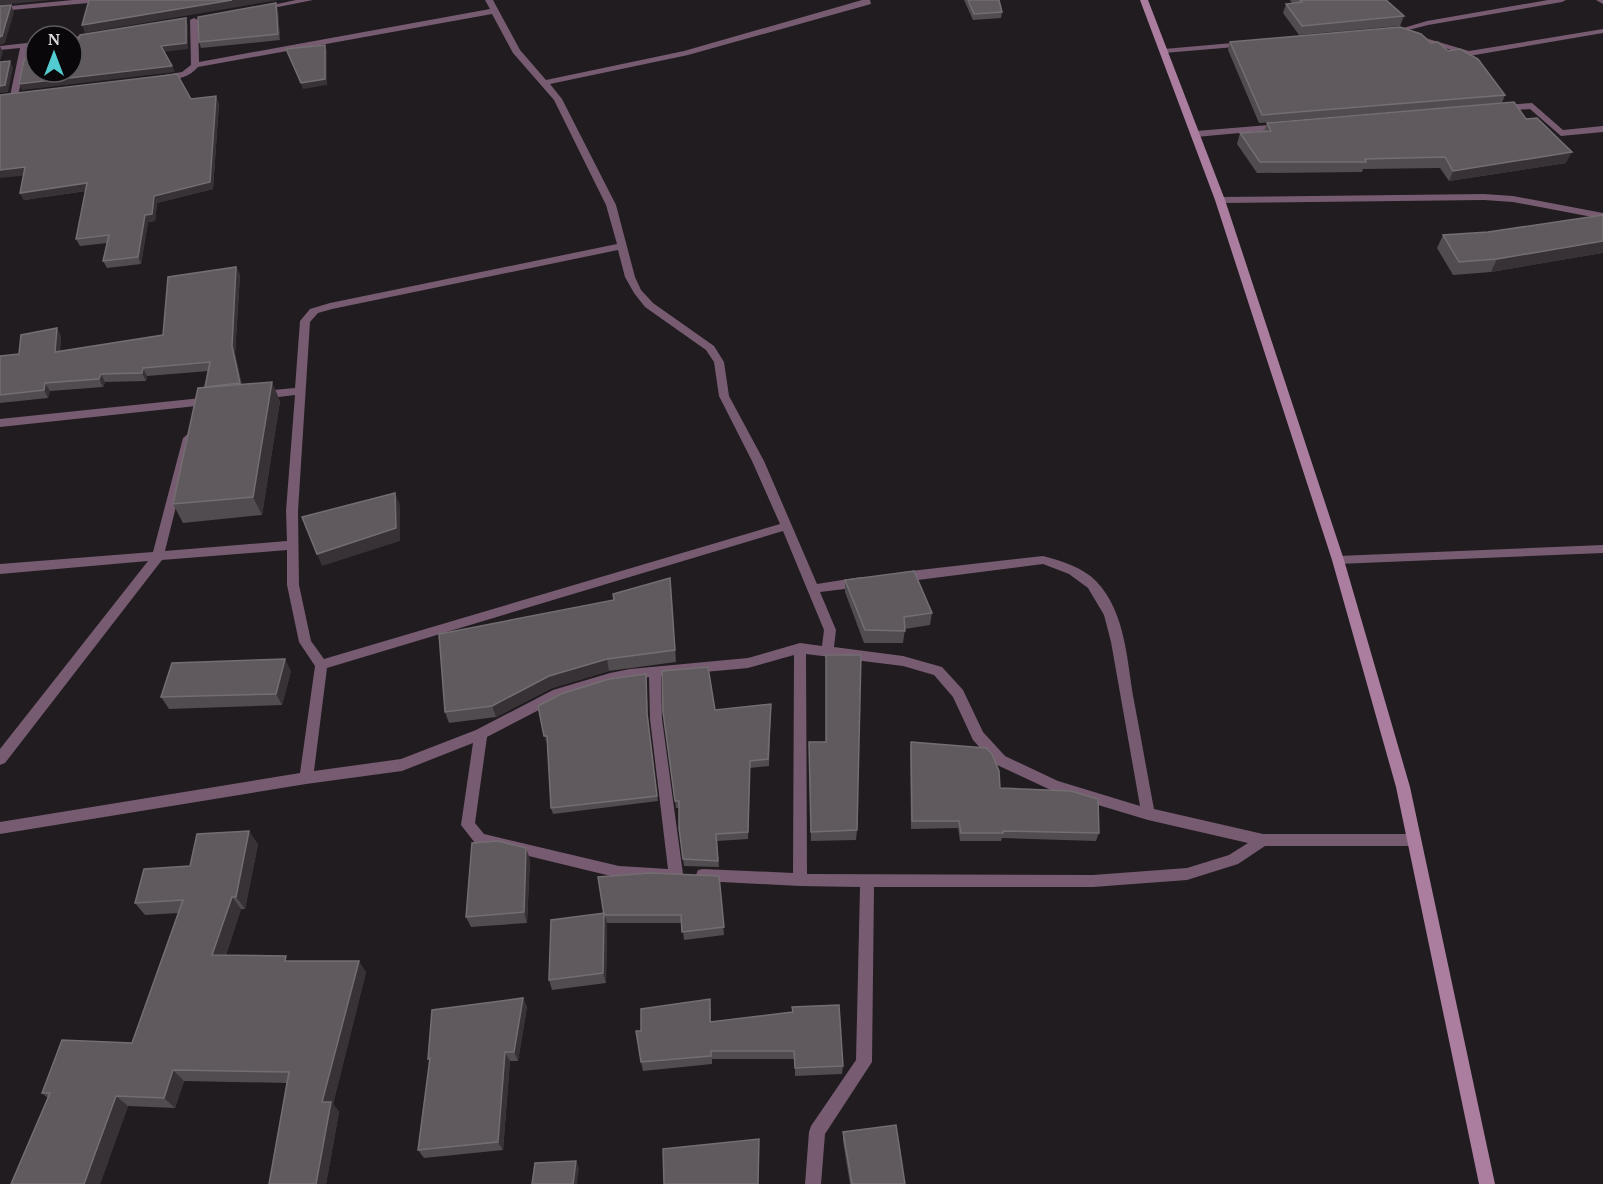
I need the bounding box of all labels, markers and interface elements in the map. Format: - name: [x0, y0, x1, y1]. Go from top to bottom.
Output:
- north arrow: [24, 24, 84, 84]
- text: N: [48, 28, 60, 50]

